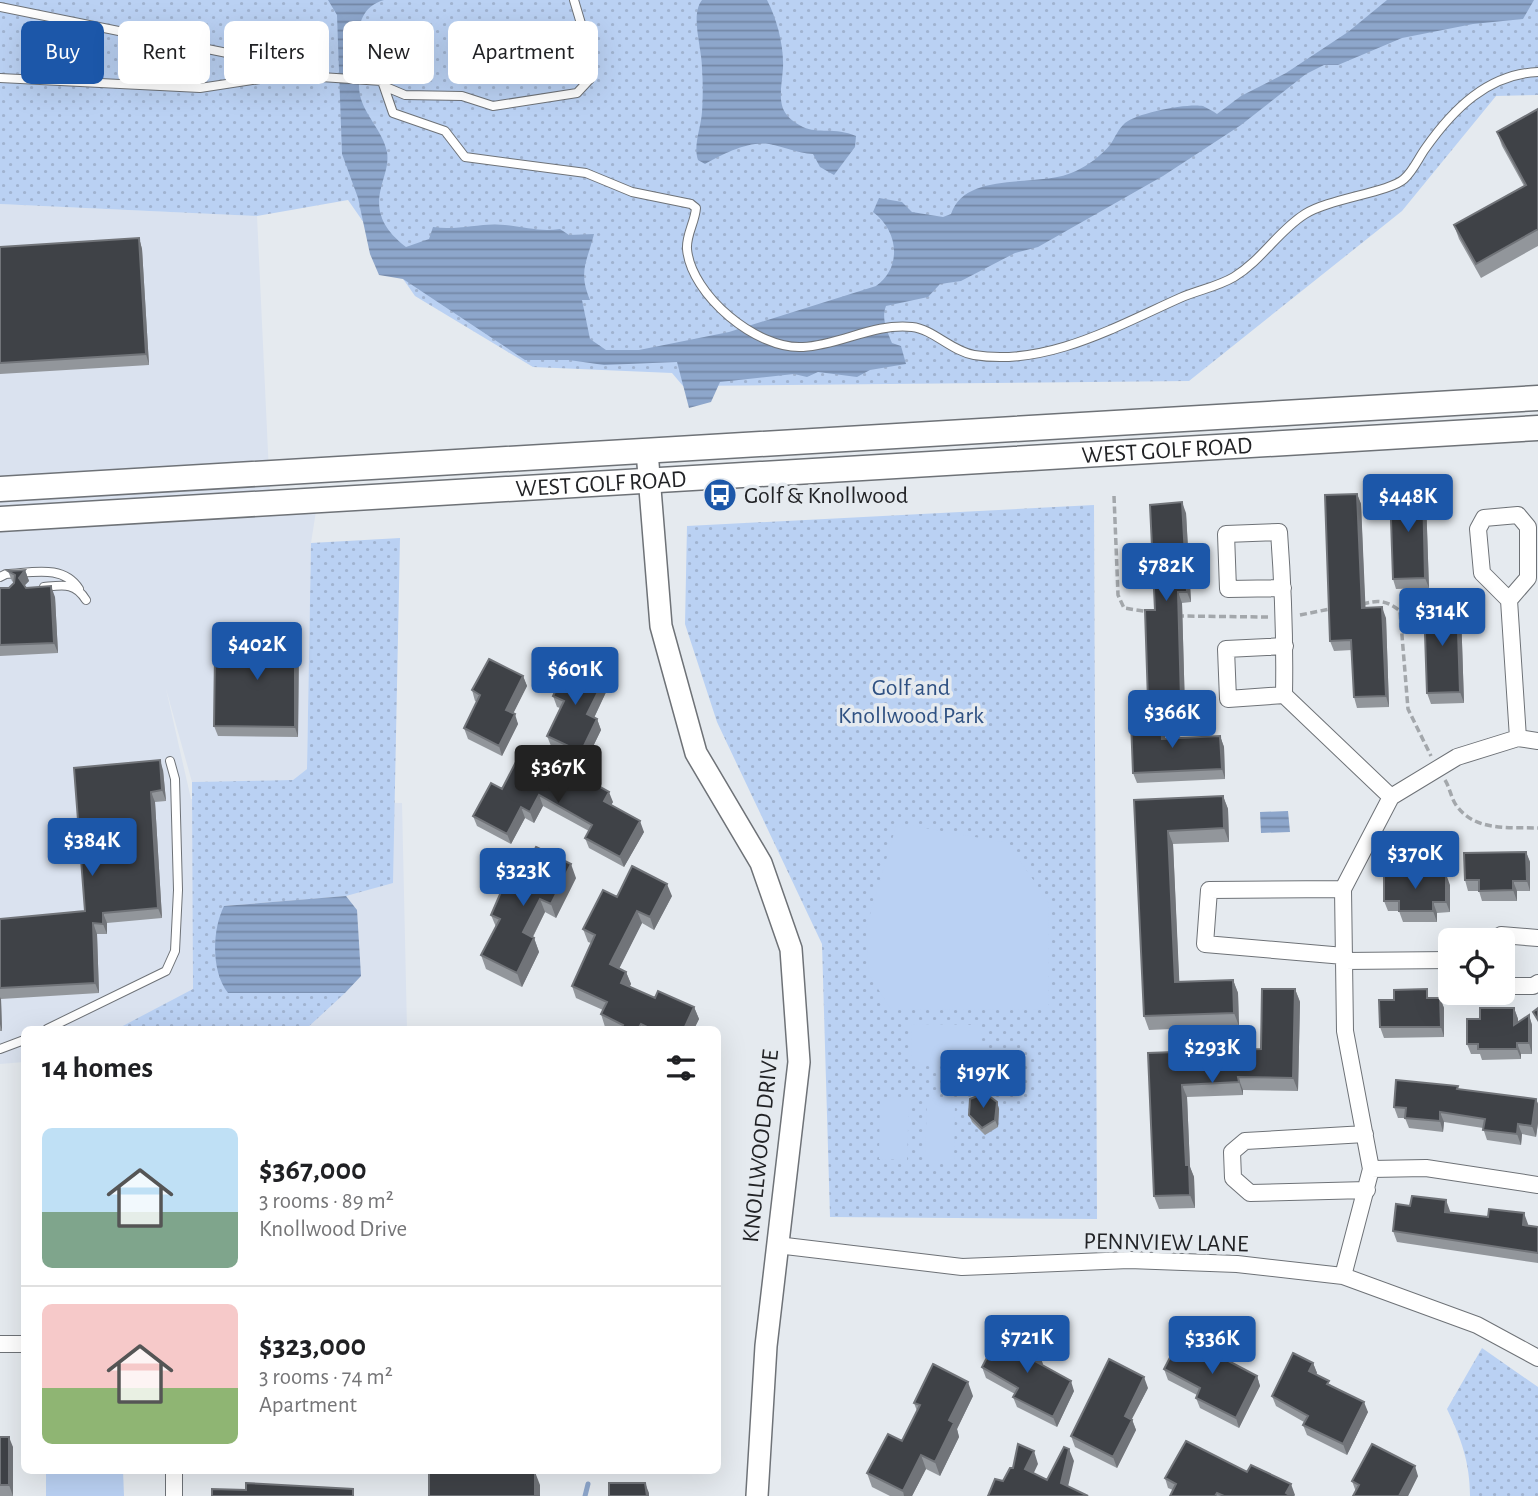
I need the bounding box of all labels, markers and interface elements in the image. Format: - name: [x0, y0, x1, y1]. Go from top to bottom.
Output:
- chip: Buy: [21, 21, 104, 84]
- chip: Rent: [118, 21, 210, 84]
- chip: Filters: [224, 21, 329, 84]
- chip: New: [343, 21, 434, 84]
- chip: Apartment: [448, 21, 598, 84]
- street label: WEST GOLF ROAD: [1081, 434, 1253, 468]
- street label: WEST GOLF ROAD: [515, 467, 687, 501]
- pin: $448K: [1359, 475, 1457, 534]
- bus stop icon: Golf & Knollwood: [701, 476, 739, 514]
- place label: Golf & Knollwood: [744, 484, 908, 508]
- text: $448K: [1379, 485, 1437, 508]
- pin: $782K: [1117, 544, 1215, 603]
- text: $782K: [1138, 554, 1194, 577]
- pin: $314K: [1393, 588, 1491, 648]
- text: $314K: [1415, 599, 1469, 622]
- pin: $402K: [208, 622, 306, 682]
- text: $402K: [228, 633, 286, 656]
- pin: $601K: [526, 648, 624, 707]
- text: $601K: [547, 658, 603, 681]
- park label: Golf and Knollwood Park: [838, 676, 984, 728]
- pin: $366K: [1123, 690, 1221, 750]
- text: $366K: [1144, 701, 1200, 724]
- pin: $367K: [509, 746, 607, 805]
- text: $367K: [531, 756, 585, 779]
- pin: $384K: [43, 818, 141, 878]
- text: $384K: [64, 829, 120, 852]
- pin: $370K: [1366, 832, 1464, 891]
- text: $370K: [1387, 842, 1443, 865]
- pin: $323K: [474, 848, 572, 908]
- text: $323K: [496, 859, 550, 882]
- map controls: [1438, 928, 1515, 1005]
- button: locate: [1438, 928, 1515, 1005]
- pin: $293K: [1163, 1026, 1261, 1085]
- text: $293K: [1184, 1036, 1240, 1059]
- street label: KNOLLWOOD DRIVE: [739, 1048, 783, 1244]
- icon: filters: [662, 1049, 700, 1087]
- pin: $197K: [934, 1050, 1032, 1110]
- text: 14 homes: [42, 1053, 153, 1083]
- text: $197K: [956, 1061, 1010, 1084]
- text: $367,000: [259, 1155, 367, 1185]
- icon: home: [98, 1156, 182, 1240]
- text: 3 rooms · 89 m²: [259, 1190, 394, 1213]
- text: Knollwood Drive: [259, 1218, 407, 1241]
- street label: PENNVIEW LANE: [1083, 1230, 1249, 1256]
- pin: $721K: [978, 1316, 1076, 1375]
- pin: $336K: [1163, 1316, 1261, 1376]
- text: $721K: [1001, 1326, 1053, 1349]
- text: $336K: [1185, 1327, 1239, 1350]
- text: $323,000: [259, 1331, 366, 1361]
- icon: home: [98, 1332, 182, 1416]
- text: 3 rooms · 74 m²: [259, 1366, 393, 1389]
- text: Apartment: [259, 1394, 357, 1417]

